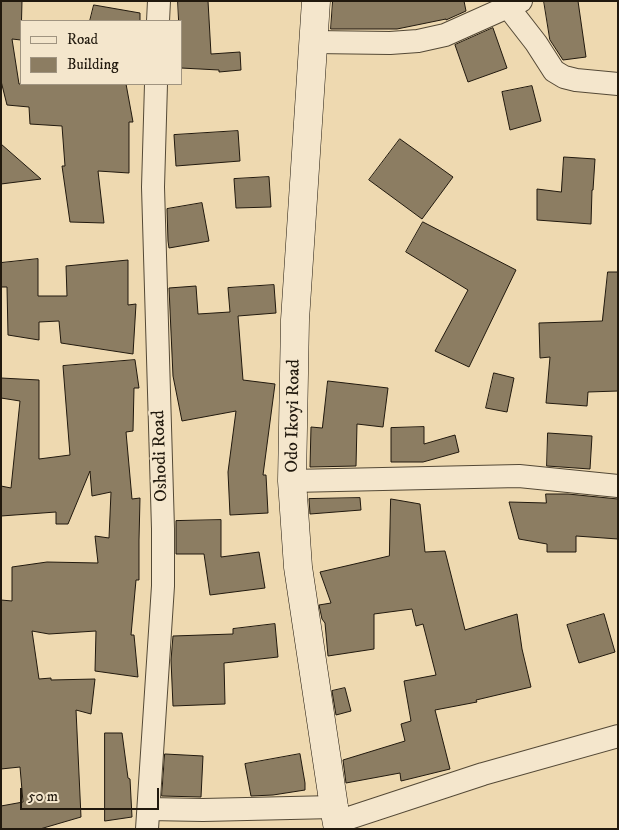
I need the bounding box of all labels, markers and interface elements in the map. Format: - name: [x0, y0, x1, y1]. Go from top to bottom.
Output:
- legend: [20, 20, 182, 85]
- text: Road: [67, 30, 98, 49]
- text: Building: [67, 55, 119, 74]
- street label: Odo Ikoyi Road: [282, 359, 306, 473]
- street label: Oshodi Road: [149, 410, 173, 502]
- scale bar: [22, 778, 161, 810]
- text: 50 m: [28, 787, 58, 806]

